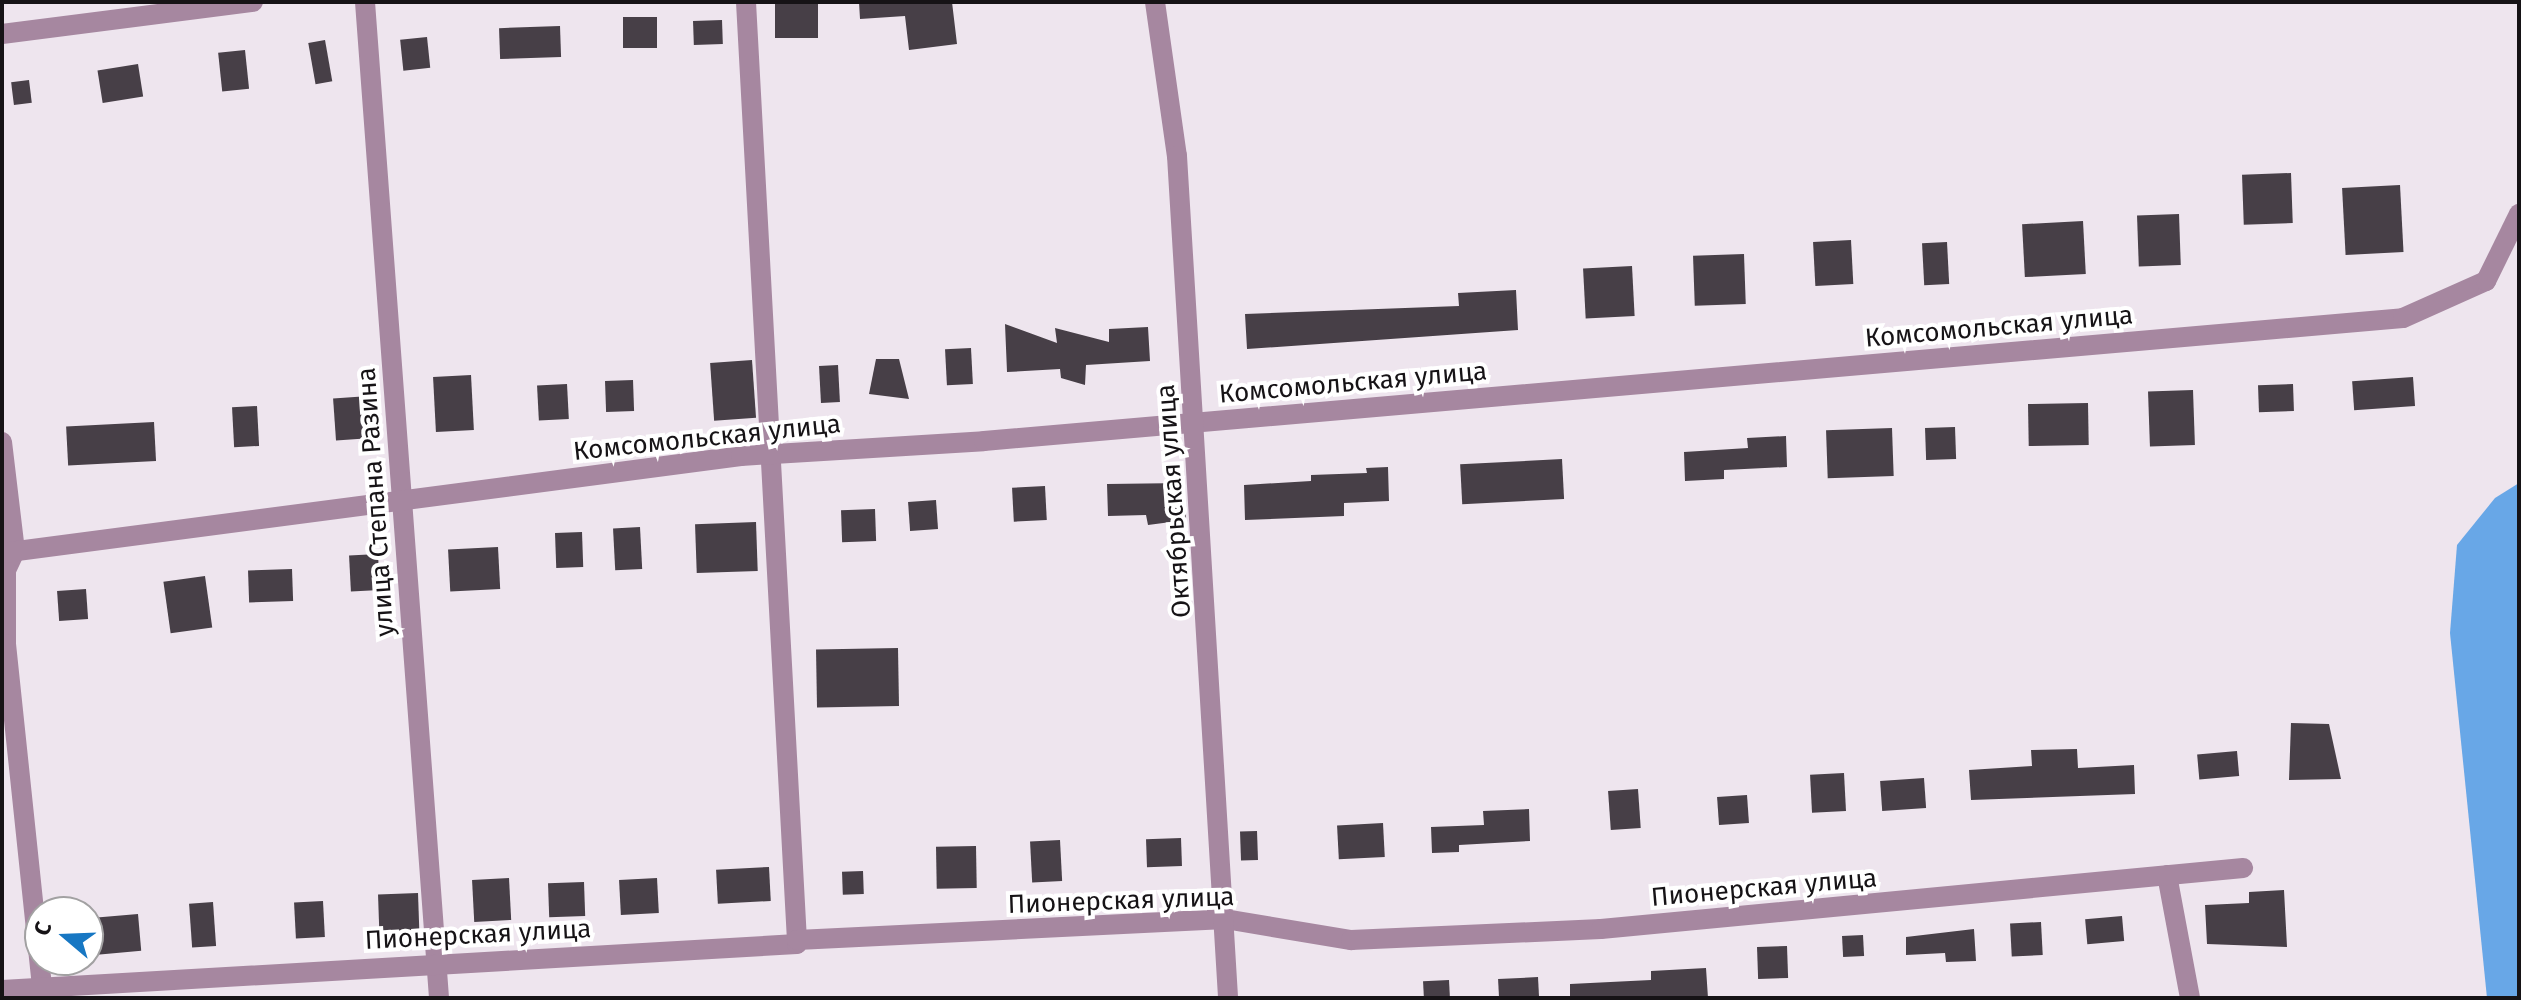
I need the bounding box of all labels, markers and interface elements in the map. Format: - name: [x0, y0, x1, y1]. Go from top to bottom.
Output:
- street label: Комсомольская улица: [1864, 300, 2134, 354]
- street label: Комсомольская улица: [1218, 356, 1488, 410]
- street label: улица Степана Разина: [351, 366, 401, 638]
- street label: Октябрьская улица: [1150, 383, 1198, 619]
- street label: Комсомольская улица: [572, 408, 842, 468]
- street label: Пионерская улица: [1650, 863, 1878, 913]
- street label: Пионерская улица: [1007, 881, 1235, 921]
- north arrow: [24, 896, 104, 976]
- street label: Пионерская улица: [364, 913, 592, 957]
- text: С: [28, 918, 58, 939]

